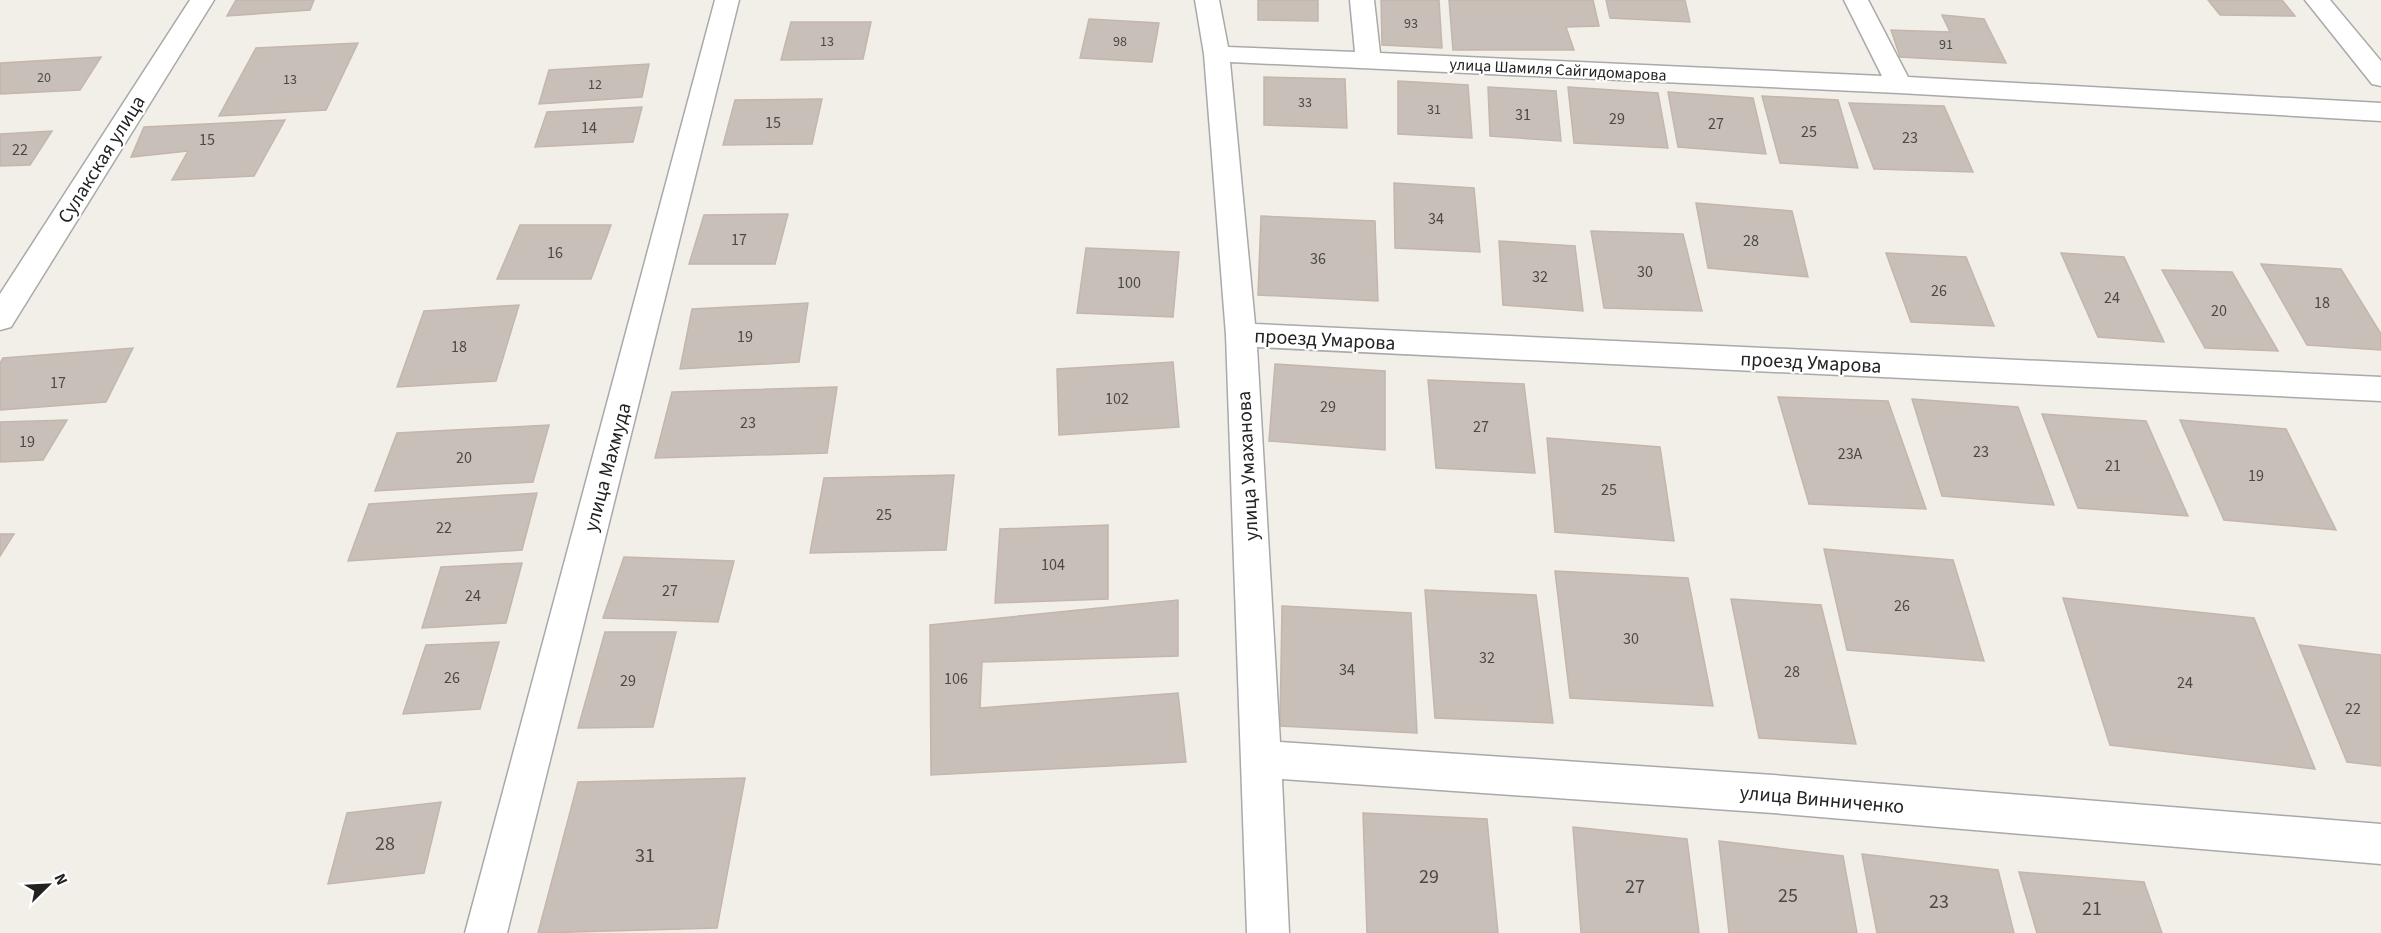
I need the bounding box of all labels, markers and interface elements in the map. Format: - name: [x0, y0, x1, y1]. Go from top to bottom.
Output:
- house number: 93: [1404, 14, 1418, 34]
- house number: 13: [820, 32, 834, 52]
- house number: 98: [1113, 32, 1127, 52]
- house number: 91: [1939, 35, 1953, 55]
- street label: улица Шамиля Сайгидомарова: [1449, 53, 1667, 87]
- house number: 20: [37, 68, 51, 88]
- house number: 13: [283, 70, 297, 90]
- house number: 12: [588, 75, 602, 95]
- street label: Сулакская улица: [51, 90, 152, 229]
- house number: 33: [1298, 93, 1312, 113]
- house number: 31: [1427, 100, 1441, 120]
- house number: 31: [1515, 104, 1531, 126]
- house number: 29: [1609, 108, 1625, 130]
- house number: 15: [765, 112, 781, 134]
- house number: 27: [1708, 113, 1724, 135]
- house number: 14: [581, 117, 597, 139]
- house number: 25: [1801, 121, 1817, 143]
- house number: 23: [1902, 127, 1918, 149]
- house number: 15: [199, 129, 215, 151]
- house number: 22: [12, 139, 28, 161]
- house number: 34: [1428, 208, 1444, 230]
- house number: 17: [731, 229, 747, 251]
- house number: 28: [1743, 230, 1759, 252]
- house number: 16: [547, 242, 563, 264]
- house number: 36: [1310, 248, 1326, 270]
- house number: 30: [1637, 261, 1653, 283]
- house number: 32: [1532, 266, 1548, 288]
- house number: 100: [1117, 272, 1141, 294]
- house number: 26: [1931, 280, 1947, 302]
- house number: 24: [2104, 287, 2120, 309]
- house number: 18: [2314, 292, 2330, 314]
- house number: 20: [2211, 300, 2227, 322]
- street label: проезд Умарова: [1254, 322, 1396, 358]
- house number: 19: [737, 326, 753, 348]
- house number: 18: [451, 336, 467, 358]
- street label: проезд Умарова: [1740, 345, 1882, 381]
- house number: 17: [50, 372, 66, 394]
- house number: 102: [1105, 388, 1129, 410]
- street label: улица Умаханова: [1230, 390, 1266, 542]
- house number: 29: [1320, 396, 1336, 418]
- street label: улица Махмуда: [577, 400, 639, 535]
- house number: 23: [740, 412, 756, 434]
- house number: 27: [1473, 416, 1489, 438]
- house number: 19: [19, 431, 35, 453]
- house number: 23: [1973, 441, 1989, 463]
- house number: 23А: [1838, 443, 1863, 465]
- house number: 20: [456, 447, 472, 469]
- house number: 21: [2105, 455, 2121, 477]
- house number: 19: [2248, 465, 2264, 487]
- house number: 25: [1601, 479, 1617, 501]
- house number: 25: [876, 504, 892, 526]
- house number: 22: [436, 517, 452, 539]
- house number: 104: [1041, 554, 1065, 576]
- house number: 27: [662, 580, 678, 602]
- house number: 24: [465, 585, 481, 607]
- house number: 26: [1894, 595, 1910, 617]
- house number: 30: [1623, 628, 1639, 650]
- house number: 32: [1479, 647, 1495, 669]
- house number: 34: [1339, 659, 1355, 681]
- house number: 28: [1784, 661, 1800, 683]
- house number: 26: [444, 667, 460, 689]
- house number: 106: [944, 668, 968, 690]
- house number: 29: [620, 670, 636, 692]
- house number: 24: [2177, 672, 2193, 694]
- house number: 22: [2345, 698, 2361, 720]
- street label: улица Винниченко: [1738, 779, 1905, 821]
- house number: 28: [375, 830, 395, 858]
- house number: 31: [635, 842, 655, 870]
- north arrow: [18, 855, 78, 915]
- house number: 29: [1419, 863, 1439, 891]
- text: N: [49, 870, 73, 889]
- house number: 27: [1625, 873, 1645, 901]
- house number: 25: [1778, 882, 1798, 910]
- house number: 23: [1929, 888, 1949, 916]
- house number: 21: [2082, 895, 2102, 923]

